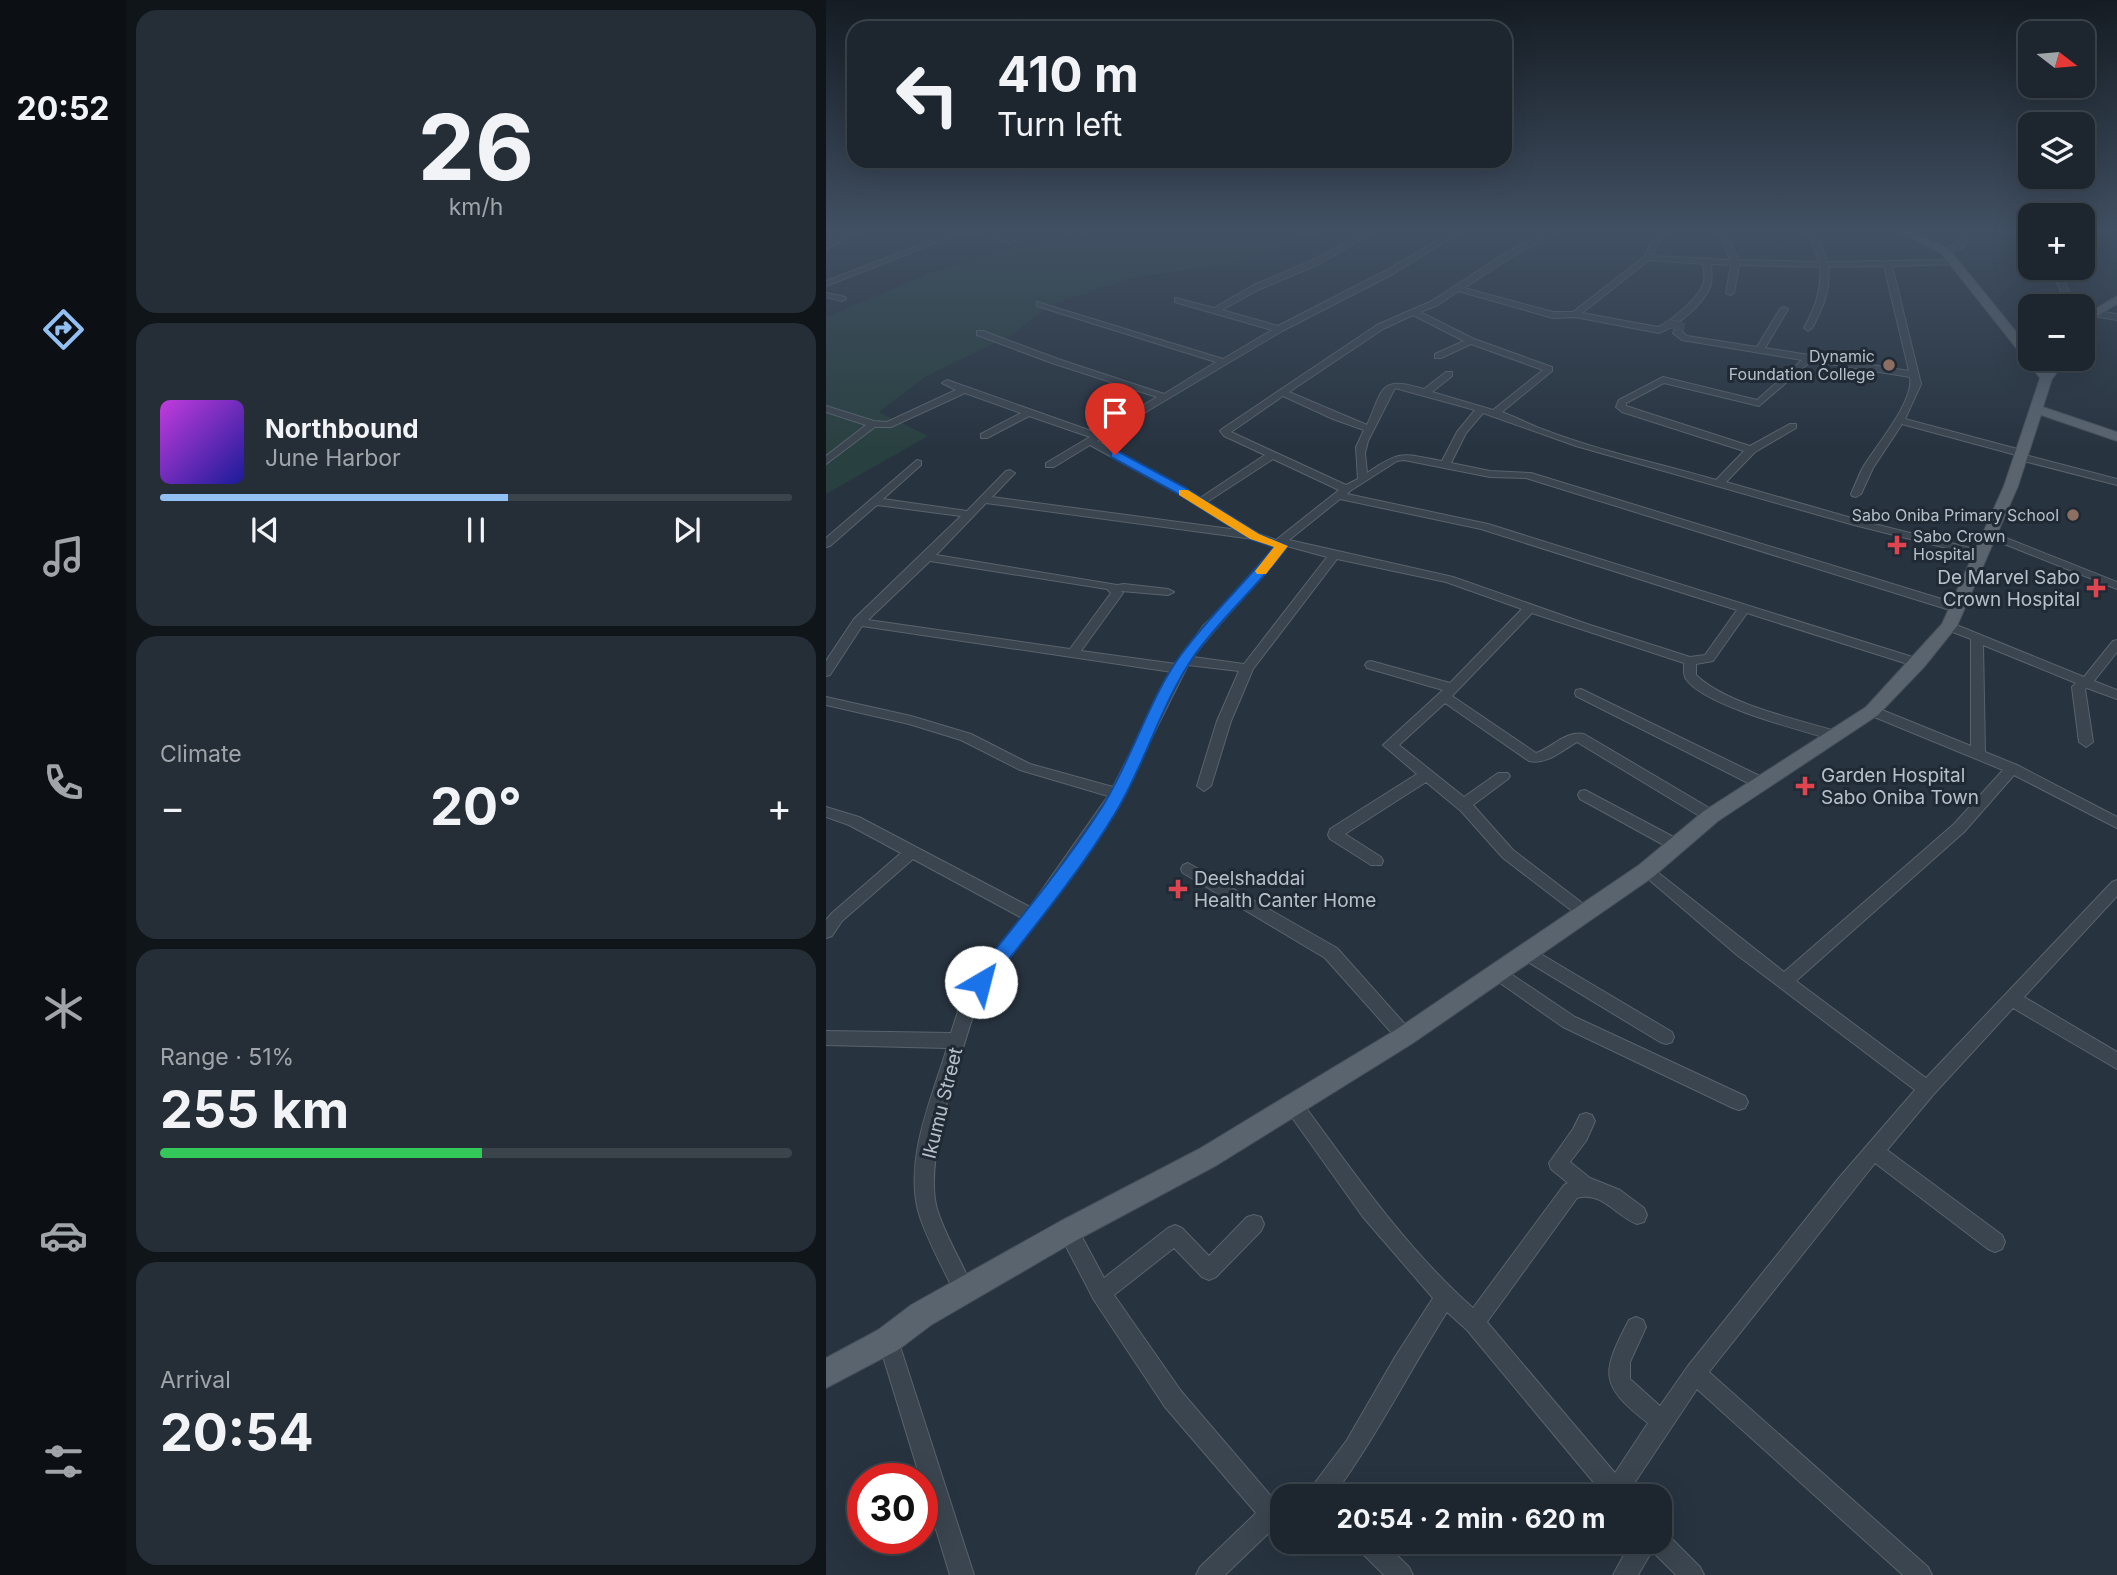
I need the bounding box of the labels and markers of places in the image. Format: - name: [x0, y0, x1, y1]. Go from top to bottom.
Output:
- place label: Dynamic Foundation College: [1729, 346, 1875, 384]
- marker: Dynamic Foundation College: [1881, 357, 1897, 373]
- pin: [1085, 383, 1145, 455]
- place label: Sabo Oniba Primary School: [1852, 505, 2059, 525]
- marker: Sabo Oniba Primary School: [2065, 507, 2081, 523]
- place label: Sabo Crown Hospital: [1913, 526, 2005, 564]
- marker: Sabo Crown Hospital: [1887, 535, 1907, 555]
- place label: De Marvel Sabo Crown Hospital: [1937, 566, 2080, 611]
- marker: De Marvel Sabo Crown Hospital: [2086, 578, 2106, 598]
- place label: Garden Hospital Sabo Oniba Town: [1821, 764, 1979, 809]
- marker: Garden Hospital Sabo Oniba Town: [1795, 776, 1815, 796]
- place label: Deelshaddai Health Canter Home: [1194, 867, 1376, 912]
- marker: Deelshaddai Health Canter Home: [1168, 879, 1188, 899]

